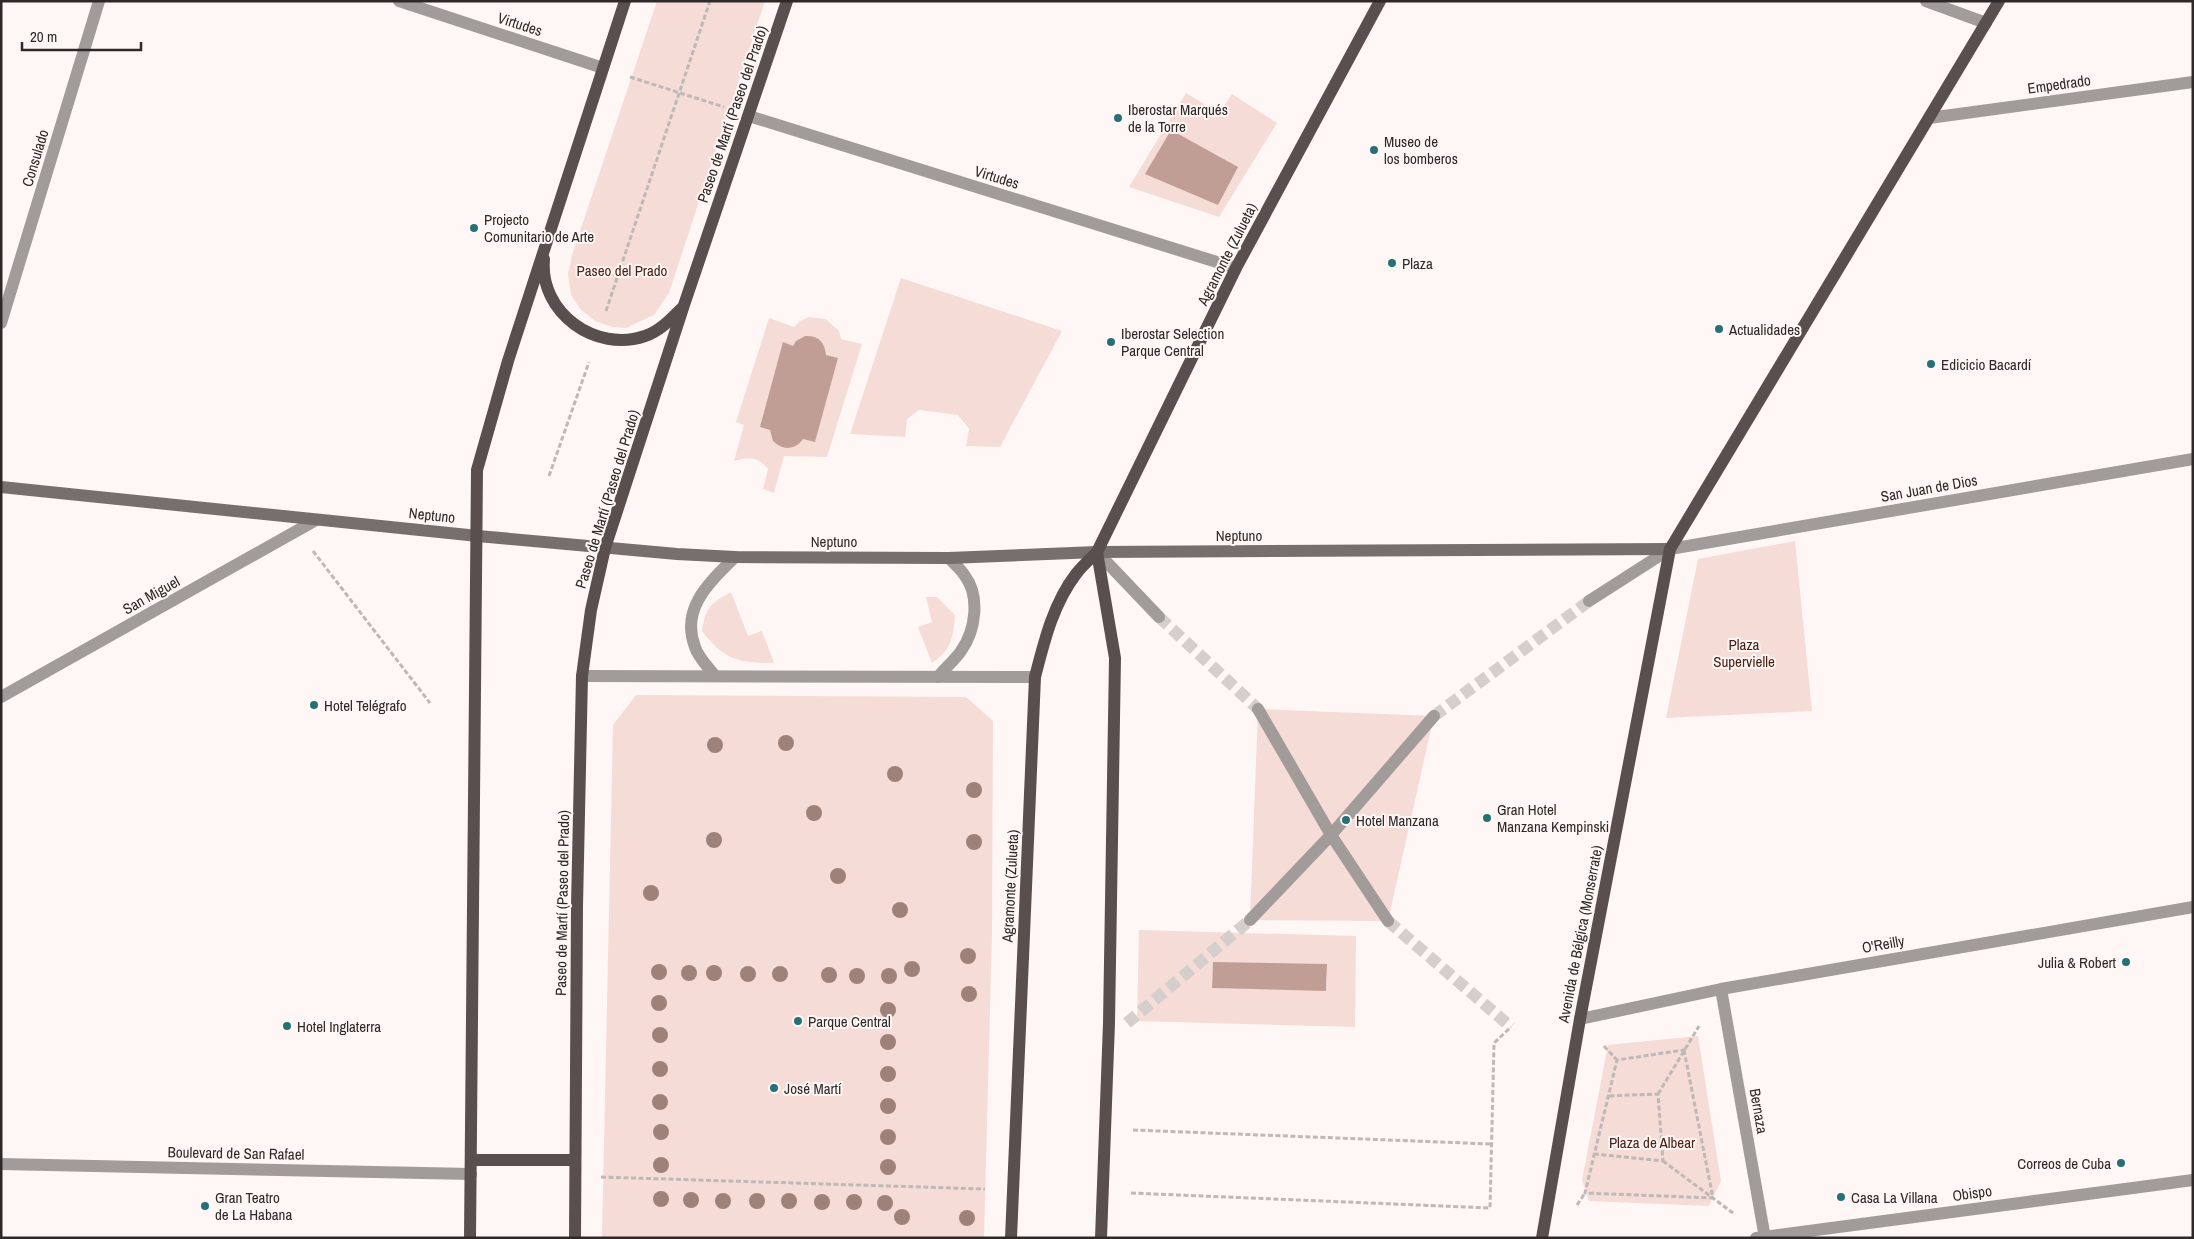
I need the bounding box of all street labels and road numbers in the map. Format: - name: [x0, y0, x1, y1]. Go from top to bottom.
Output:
- street label: Virtudes: [495, 7, 545, 41]
- street label: Paseo de Martí (Paseo del Prado): [692, 23, 772, 205]
- street label: Empedrado: [2026, 69, 2092, 99]
- street label: Consulado: [16, 127, 54, 189]
- street label: Virtudes: [972, 160, 1022, 194]
- street label: Agramonte (Zulueta): [1192, 199, 1262, 310]
- street label: Paseo de Martí (Paseo del Prado): [570, 407, 644, 591]
- street label: San Juan de Dios: [1879, 469, 1979, 507]
- street label: Neptuno: [408, 502, 456, 528]
- street label: Neptuno: [1216, 525, 1262, 546]
- street label: Neptuno: [811, 531, 857, 552]
- street label: San Miguel: [119, 571, 183, 619]
- street label: Paseo de Martí (Paseo del Prado): [550, 810, 574, 996]
- street label: Agramonte (Zulueta): [997, 829, 1023, 944]
- street label: Avenida de Bélgica (Monserrate): [1552, 844, 1608, 1025]
- street label: O'Reilly: [1860, 930, 1907, 958]
- street label: Bernaza: [1745, 1087, 1773, 1136]
- street label: Boulevard de San Rafael: [167, 1141, 305, 1165]
- street label: Obispo: [1951, 1180, 1993, 1206]

